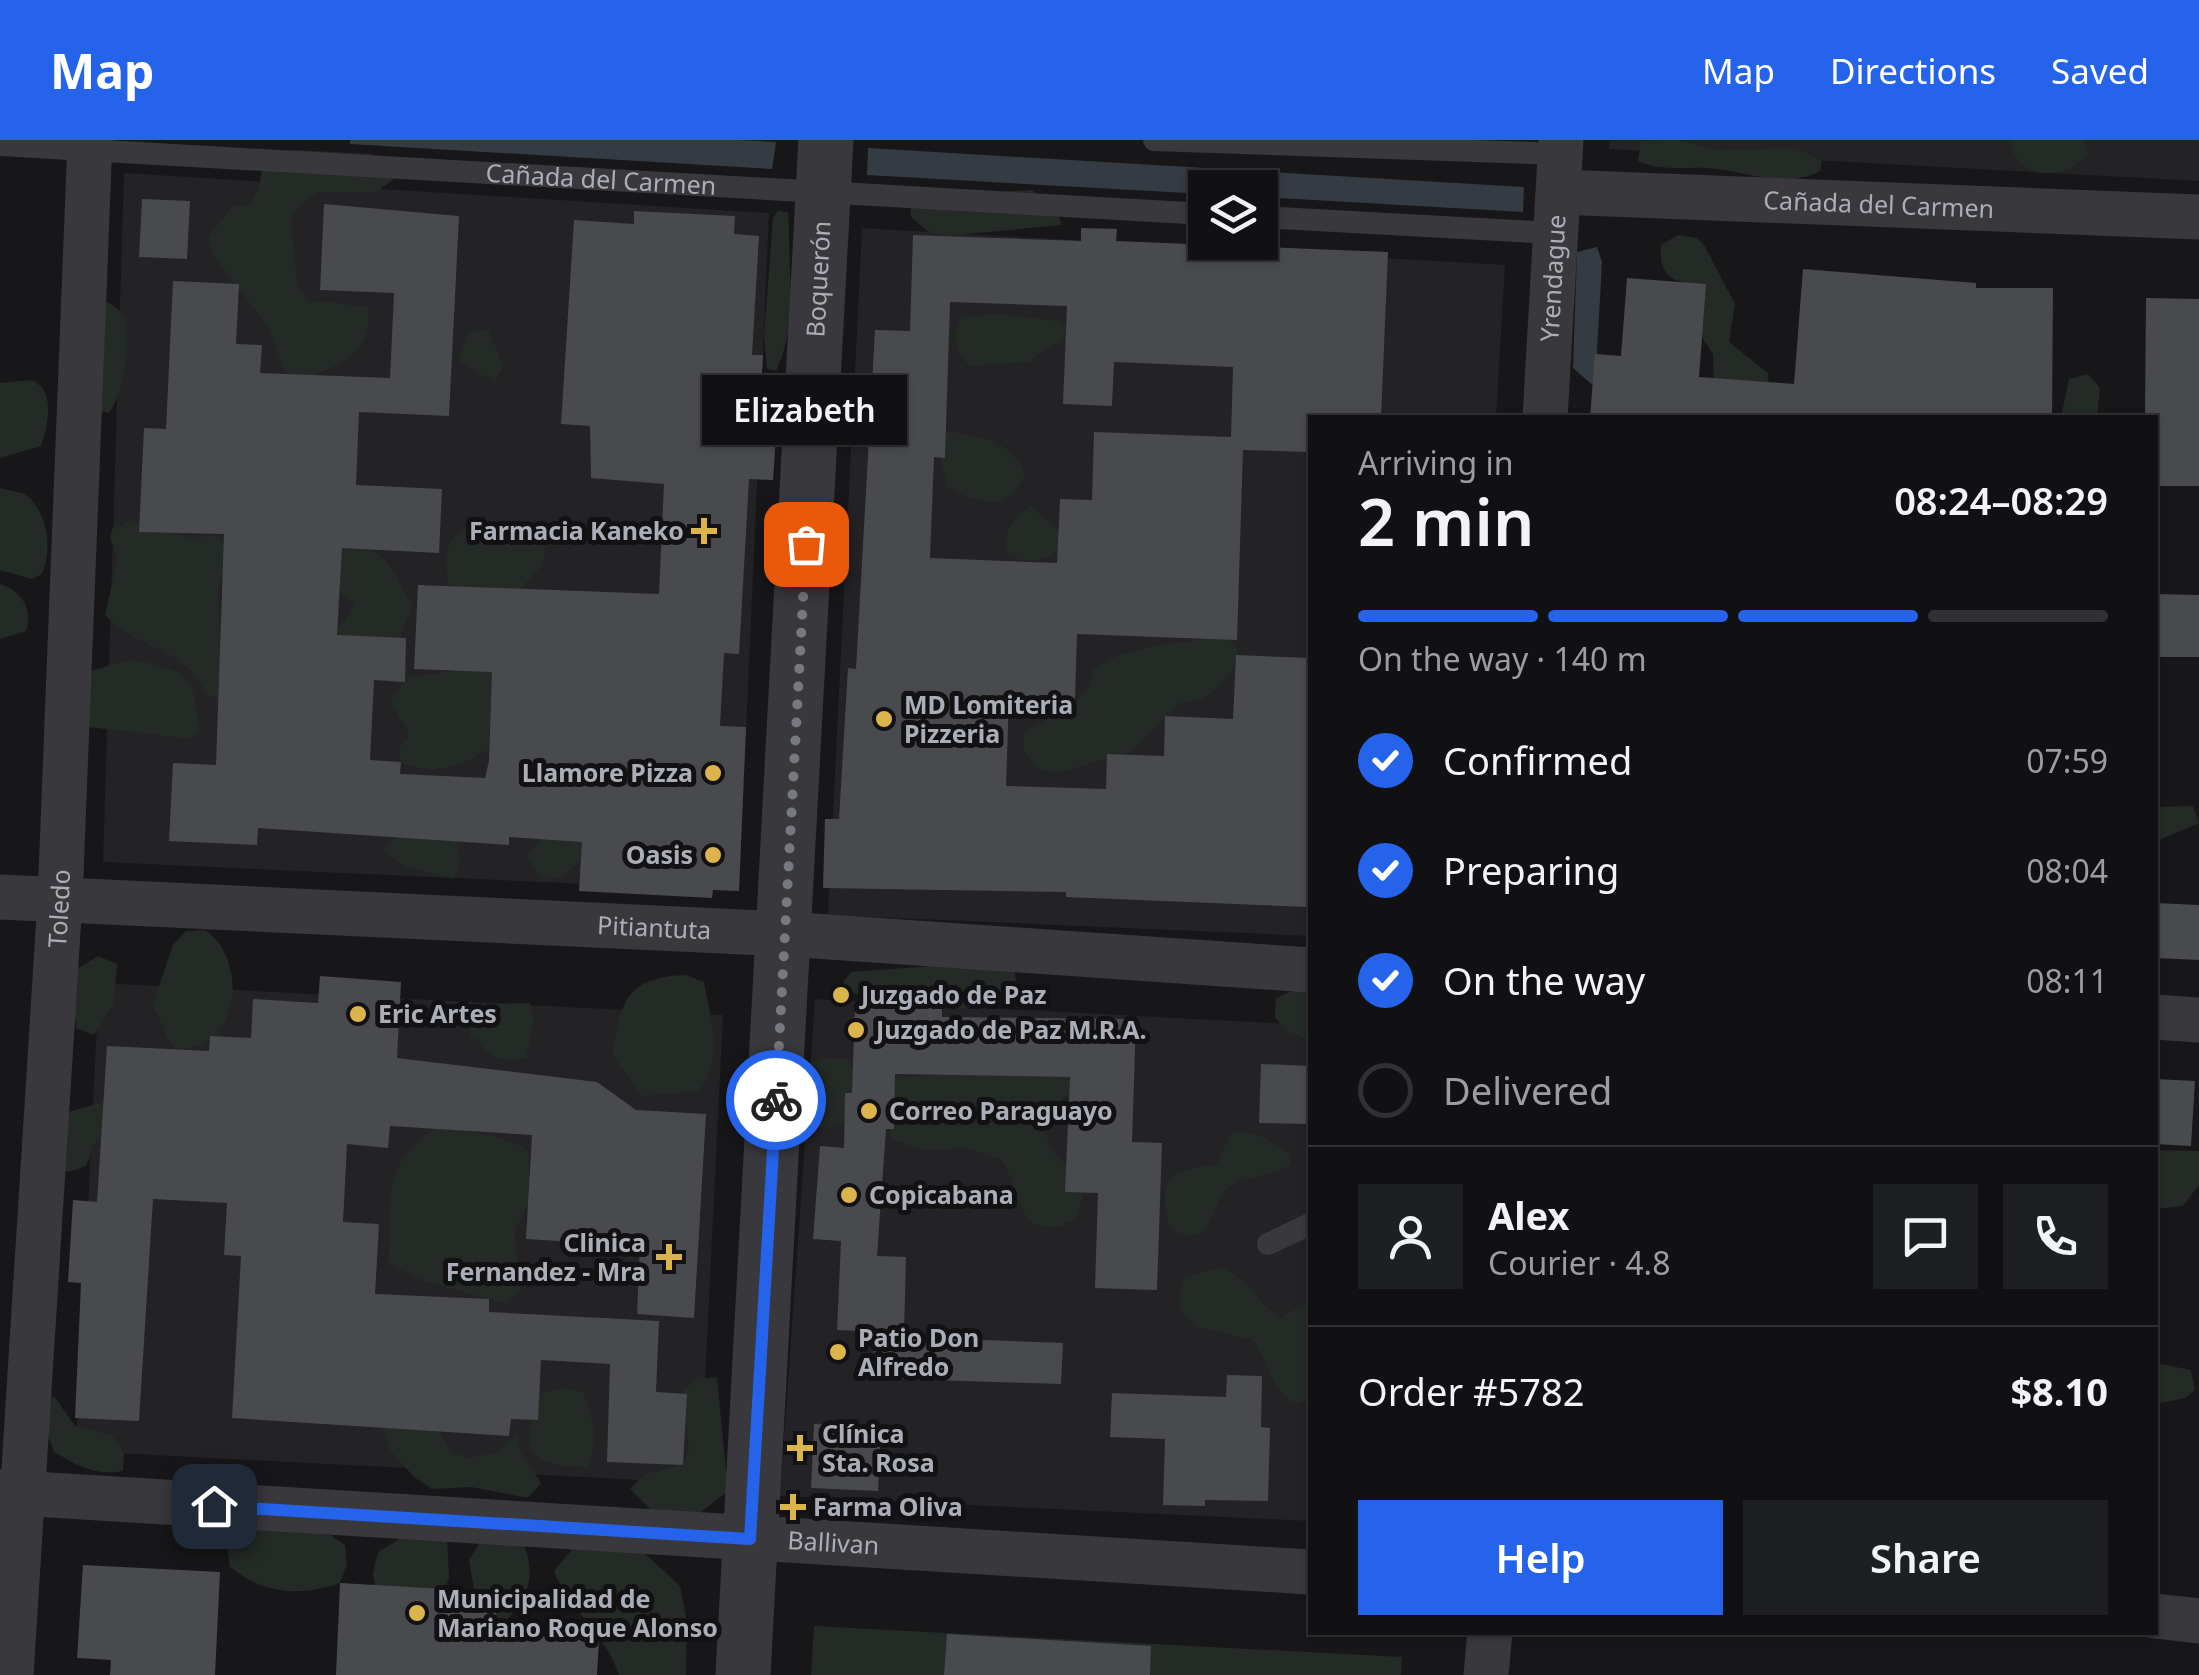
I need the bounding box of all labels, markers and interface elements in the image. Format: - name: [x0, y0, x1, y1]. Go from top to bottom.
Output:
- text: Map: [50, 38, 154, 103]
- text: Map: [1702, 47, 1775, 94]
- text: Directions: [1830, 47, 1996, 94]
- text: Saved: [2051, 47, 2149, 94]
- street label: Cañada del Carmen: [485, 155, 717, 202]
- map controls: [1188, 170, 1278, 260]
- button: layers: [1188, 170, 1278, 260]
- street label: Cañada del Carmen: [1763, 182, 1995, 225]
- street label: Yrendague: [1531, 214, 1573, 343]
- street label: Boquerón: [797, 220, 838, 338]
- callout: Elizabeth: [704, 374, 908, 444]
- text: Elizabeth: [733, 388, 876, 431]
- text: Arriving in: [1358, 441, 1513, 484]
- text: 08:24–08:29: [1894, 474, 2108, 526]
- text: 2 min: [1358, 477, 1534, 565]
- pin: [764, 502, 849, 587]
- place label: Farmacia Kaneko: [469, 513, 684, 547]
- icon: bag: [779, 517, 834, 572]
- marker: Farmacia Kaneko: [693, 520, 715, 542]
- text: On the way · 140 m: [1358, 637, 1647, 680]
- place label: MD Lomiteria Pizzeria: [904, 687, 1073, 750]
- marker: MD Lomiteria Pizzeria: [873, 708, 895, 730]
- icon: check: [1358, 733, 1413, 788]
- text: Confirmed: [1443, 734, 1632, 786]
- text: 07:59: [2026, 739, 2108, 782]
- place label: Llamore Pizza: [522, 755, 693, 789]
- marker: Llamore Pizza: [702, 762, 724, 784]
- place label: Oasis: [626, 837, 693, 871]
- icon: check: [1358, 843, 1413, 898]
- marker: Oasis: [702, 844, 724, 866]
- text: Preparing: [1443, 844, 1619, 896]
- text: 08:04: [2026, 849, 2108, 892]
- street label: Toledo: [39, 869, 77, 949]
- street label: Pitiantuta: [597, 907, 712, 946]
- icon: check: [1358, 953, 1413, 1008]
- text: On the way: [1443, 954, 1645, 1006]
- text: 08:11: [2026, 959, 2108, 1002]
- place label: Juzgado de Paz: [859, 977, 1047, 1011]
- marker: Juzgado de Paz: [830, 984, 852, 1006]
- place label: Eric Artes: [378, 996, 497, 1030]
- marker: Eric Artes: [347, 1003, 369, 1025]
- place label: Juzgado de Paz M.R.A.: [874, 1012, 1146, 1046]
- marker: Juzgado de Paz M.R.A.: [845, 1019, 867, 1041]
- courier: [726, 1050, 826, 1150]
- text: Delivered: [1443, 1064, 1612, 1116]
- icon: bike: [749, 1073, 804, 1128]
- place label: Correo Paraguayo: [889, 1093, 1113, 1127]
- marker: Correo Paraguayo: [858, 1100, 880, 1122]
- place label: Copicabana: [869, 1177, 1014, 1211]
- marker: Copicabana: [838, 1184, 860, 1206]
- button: person: [1358, 1184, 1463, 1289]
- button: chat: [1873, 1184, 1978, 1289]
- button: phone: [2003, 1184, 2108, 1289]
- text: Alex: [1488, 1189, 1570, 1241]
- place label: Clinica Fernandez - Mra: [446, 1225, 646, 1288]
- text: Courier · 4.8: [1488, 1241, 1671, 1284]
- marker: Clinica Fernandez - Mra: [656, 1244, 682, 1270]
- place label: Patio Don Alfredo: [858, 1320, 979, 1383]
- marker: Patio Don Alfredo: [827, 1341, 849, 1363]
- text: Order #5782: [1358, 1365, 1584, 1417]
- text: $8.10: [2010, 1365, 2108, 1417]
- place label: Clínica Sta. Rosa: [822, 1416, 935, 1479]
- marker: Clínica Sta. Rosa: [787, 1435, 813, 1461]
- pin: [172, 1464, 257, 1549]
- icon: home: [187, 1479, 242, 1534]
- place label: Farma Oliva: [813, 1489, 963, 1523]
- marker: Farma Oliva: [782, 1496, 804, 1518]
- button: Help: [1358, 1500, 1723, 1615]
- button: Share: [1743, 1500, 2108, 1615]
- street label: Ballivan: [787, 1522, 880, 1562]
- place label: Municipalidad de Mariano Roque Alonso: [437, 1581, 718, 1644]
- marker: Municipalidad de Mariano Roque Alonso: [406, 1602, 428, 1624]

